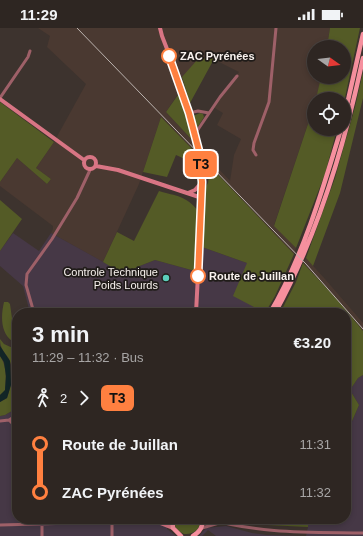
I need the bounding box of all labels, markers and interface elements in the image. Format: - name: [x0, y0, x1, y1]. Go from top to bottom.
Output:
- text: 11:29: [20, 6, 58, 23]
- north arrow: [307, 40, 351, 84]
- map controls: [307, 40, 351, 136]
- marker: ZAC Pyrénées: [161, 48, 177, 64]
- place label: ZAC Pyrénées: [180, 50, 255, 62]
- button: locate: [307, 92, 351, 136]
- line badge: T3: [183, 151, 219, 177]
- text: T3: [193, 156, 209, 172]
- place label: Controle Technique Poids Lourds: [63, 266, 158, 291]
- marker: Route de Juillan: [190, 268, 206, 284]
- place label: Route de Juillan: [209, 270, 294, 282]
- marker: Controle Technique Poids Lourds: [161, 273, 171, 283]
- text: 3 min: [32, 322, 89, 347]
- text: €3.20: [293, 334, 331, 351]
- text: 11:29 – 11:32 · Bus: [32, 350, 144, 365]
- icon: walk: [32, 387, 54, 409]
- icon: forward: [73, 387, 95, 409]
- text: T3: [109, 390, 126, 406]
- text: 2: [60, 391, 67, 406]
- text: Route de Juillan: [62, 436, 178, 453]
- text: 11:31: [299, 437, 331, 452]
- text: ZAC Pyrénées: [62, 484, 164, 501]
- text: 11:32: [299, 485, 331, 500]

